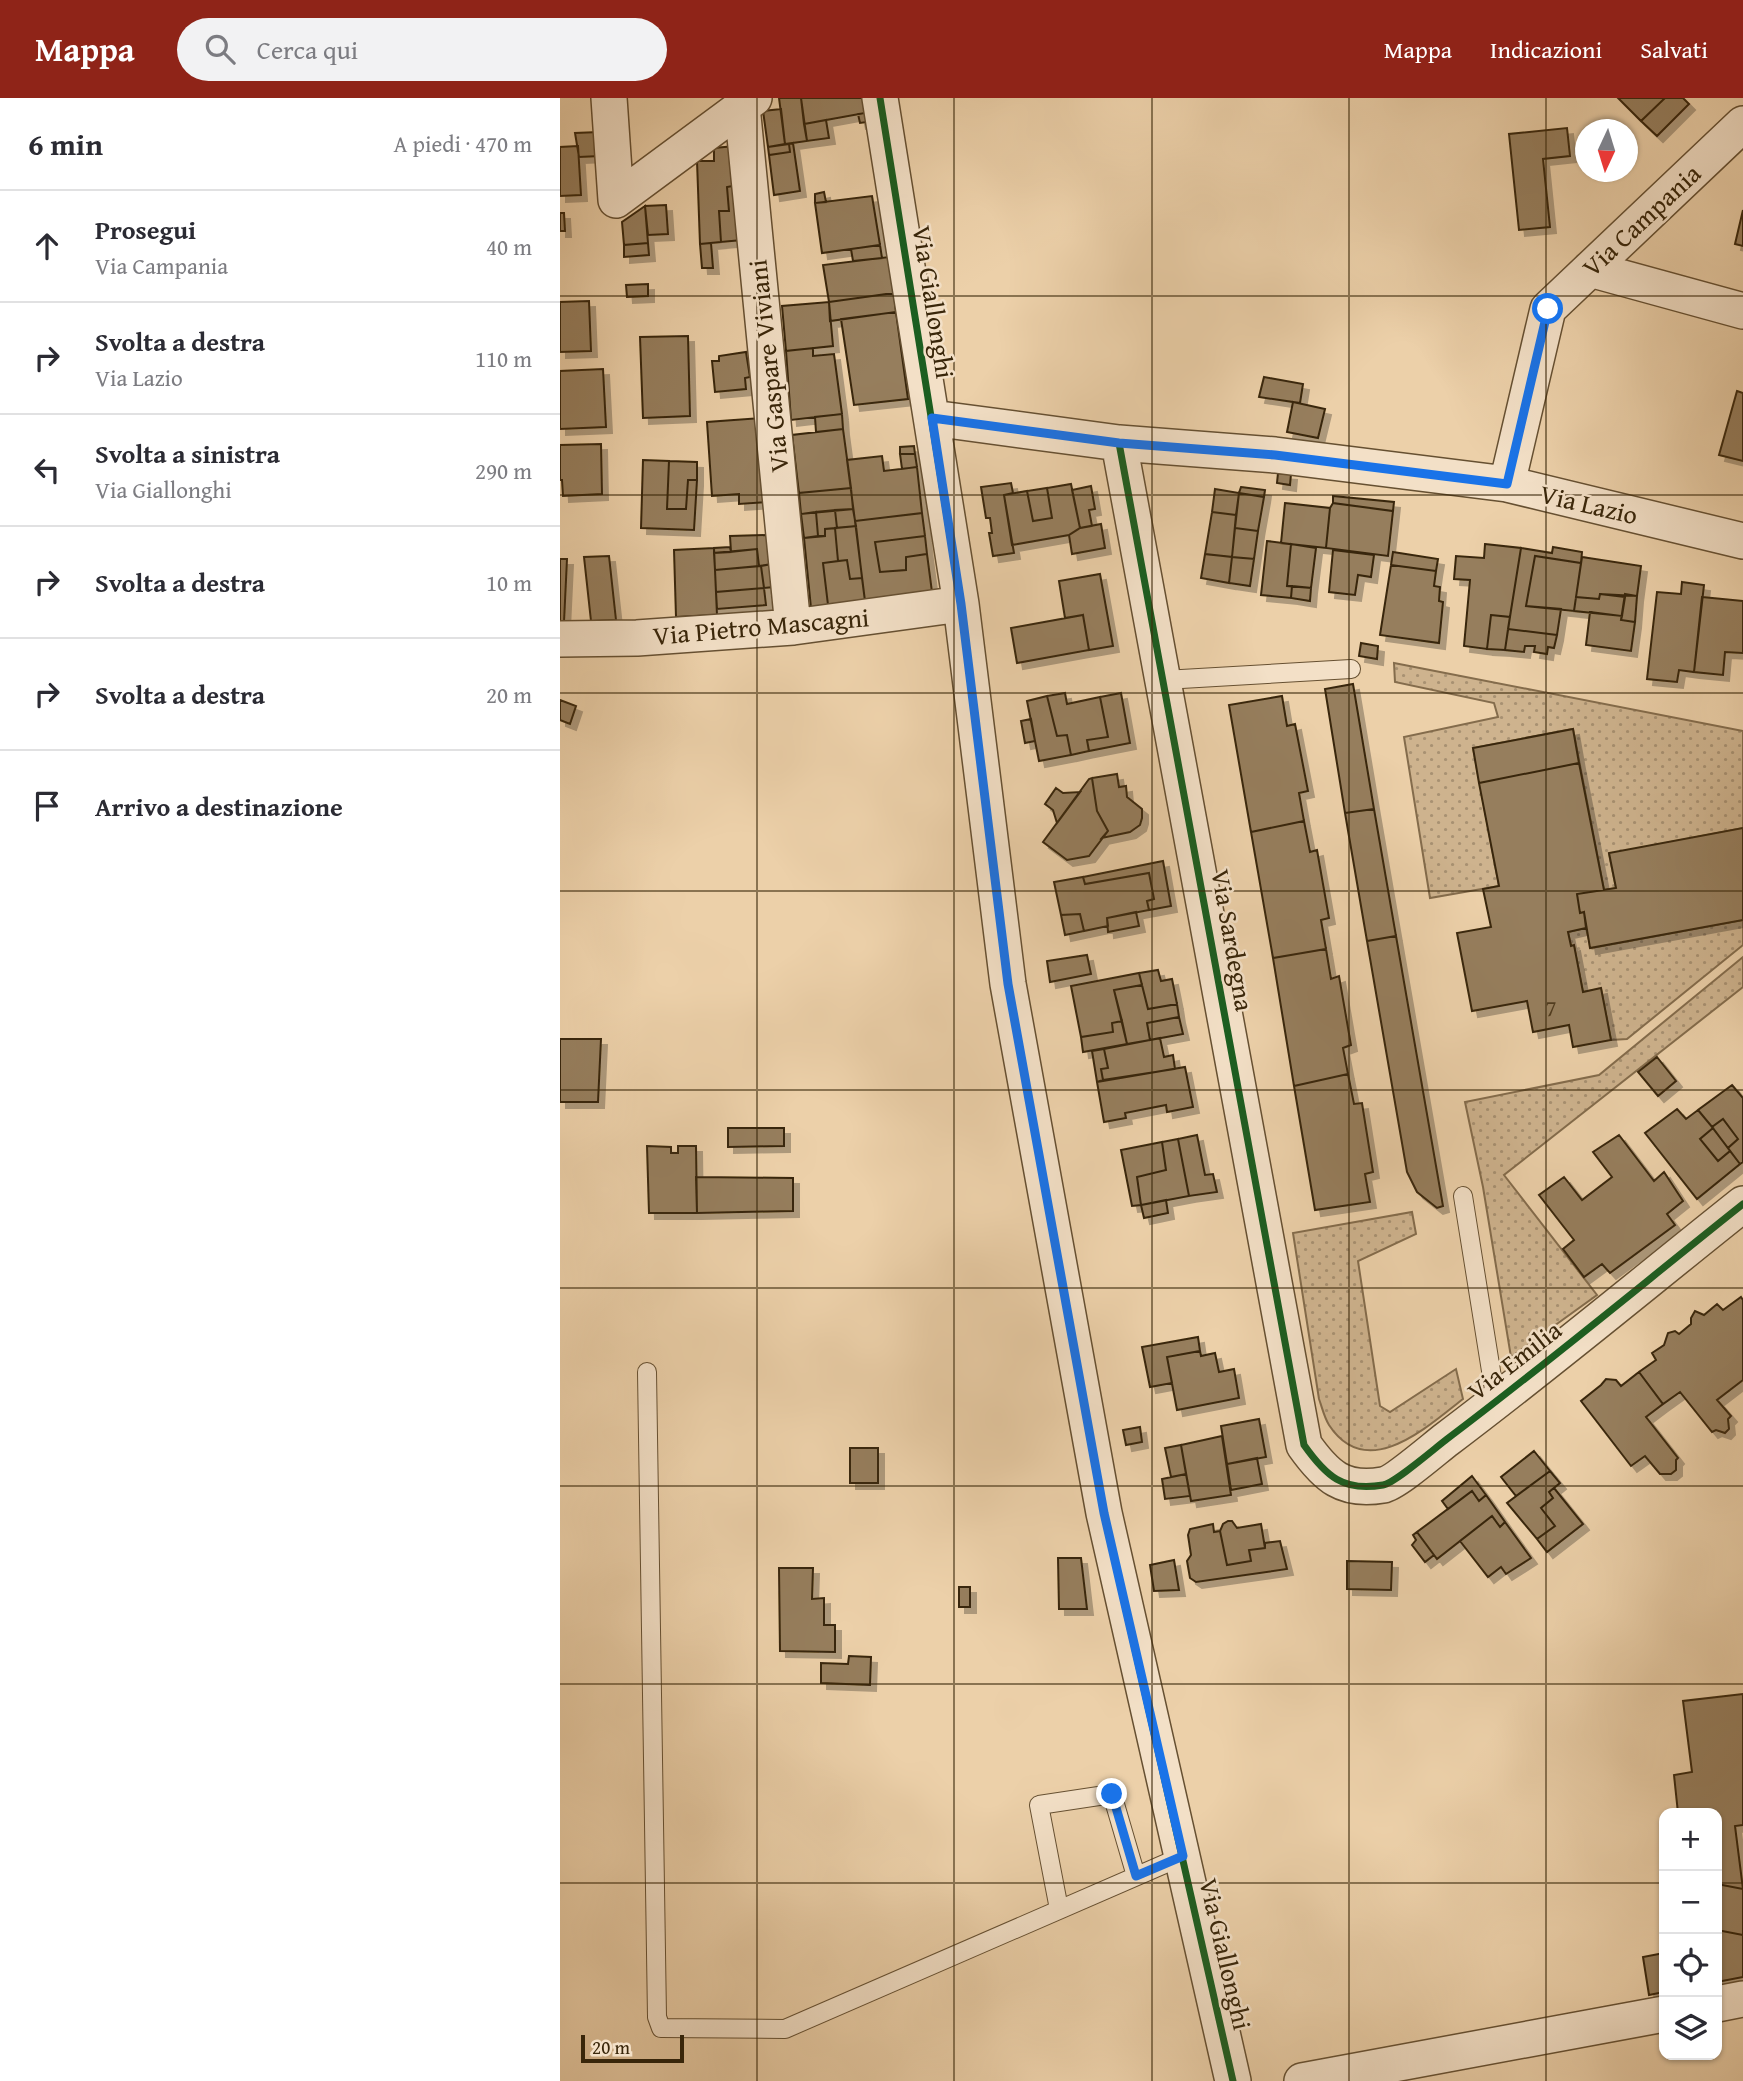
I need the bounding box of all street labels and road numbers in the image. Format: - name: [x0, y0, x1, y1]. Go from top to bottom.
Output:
- street label: Via Campania: [1573, 154, 1710, 286]
- street label: Via Giallonghi: [903, 223, 965, 381]
- street label: Via Gaspare Viviani: [737, 258, 799, 474]
- street label: Via Lazio: [1536, 474, 1642, 534]
- street label: Via Pietro Mascagni: [651, 597, 871, 655]
- street label: Via Sardegna: [1201, 866, 1265, 1015]
- street label: Via Emilia: [1458, 1310, 1570, 1410]
- street label: Via Giallonghi: [1190, 1874, 1262, 2034]

